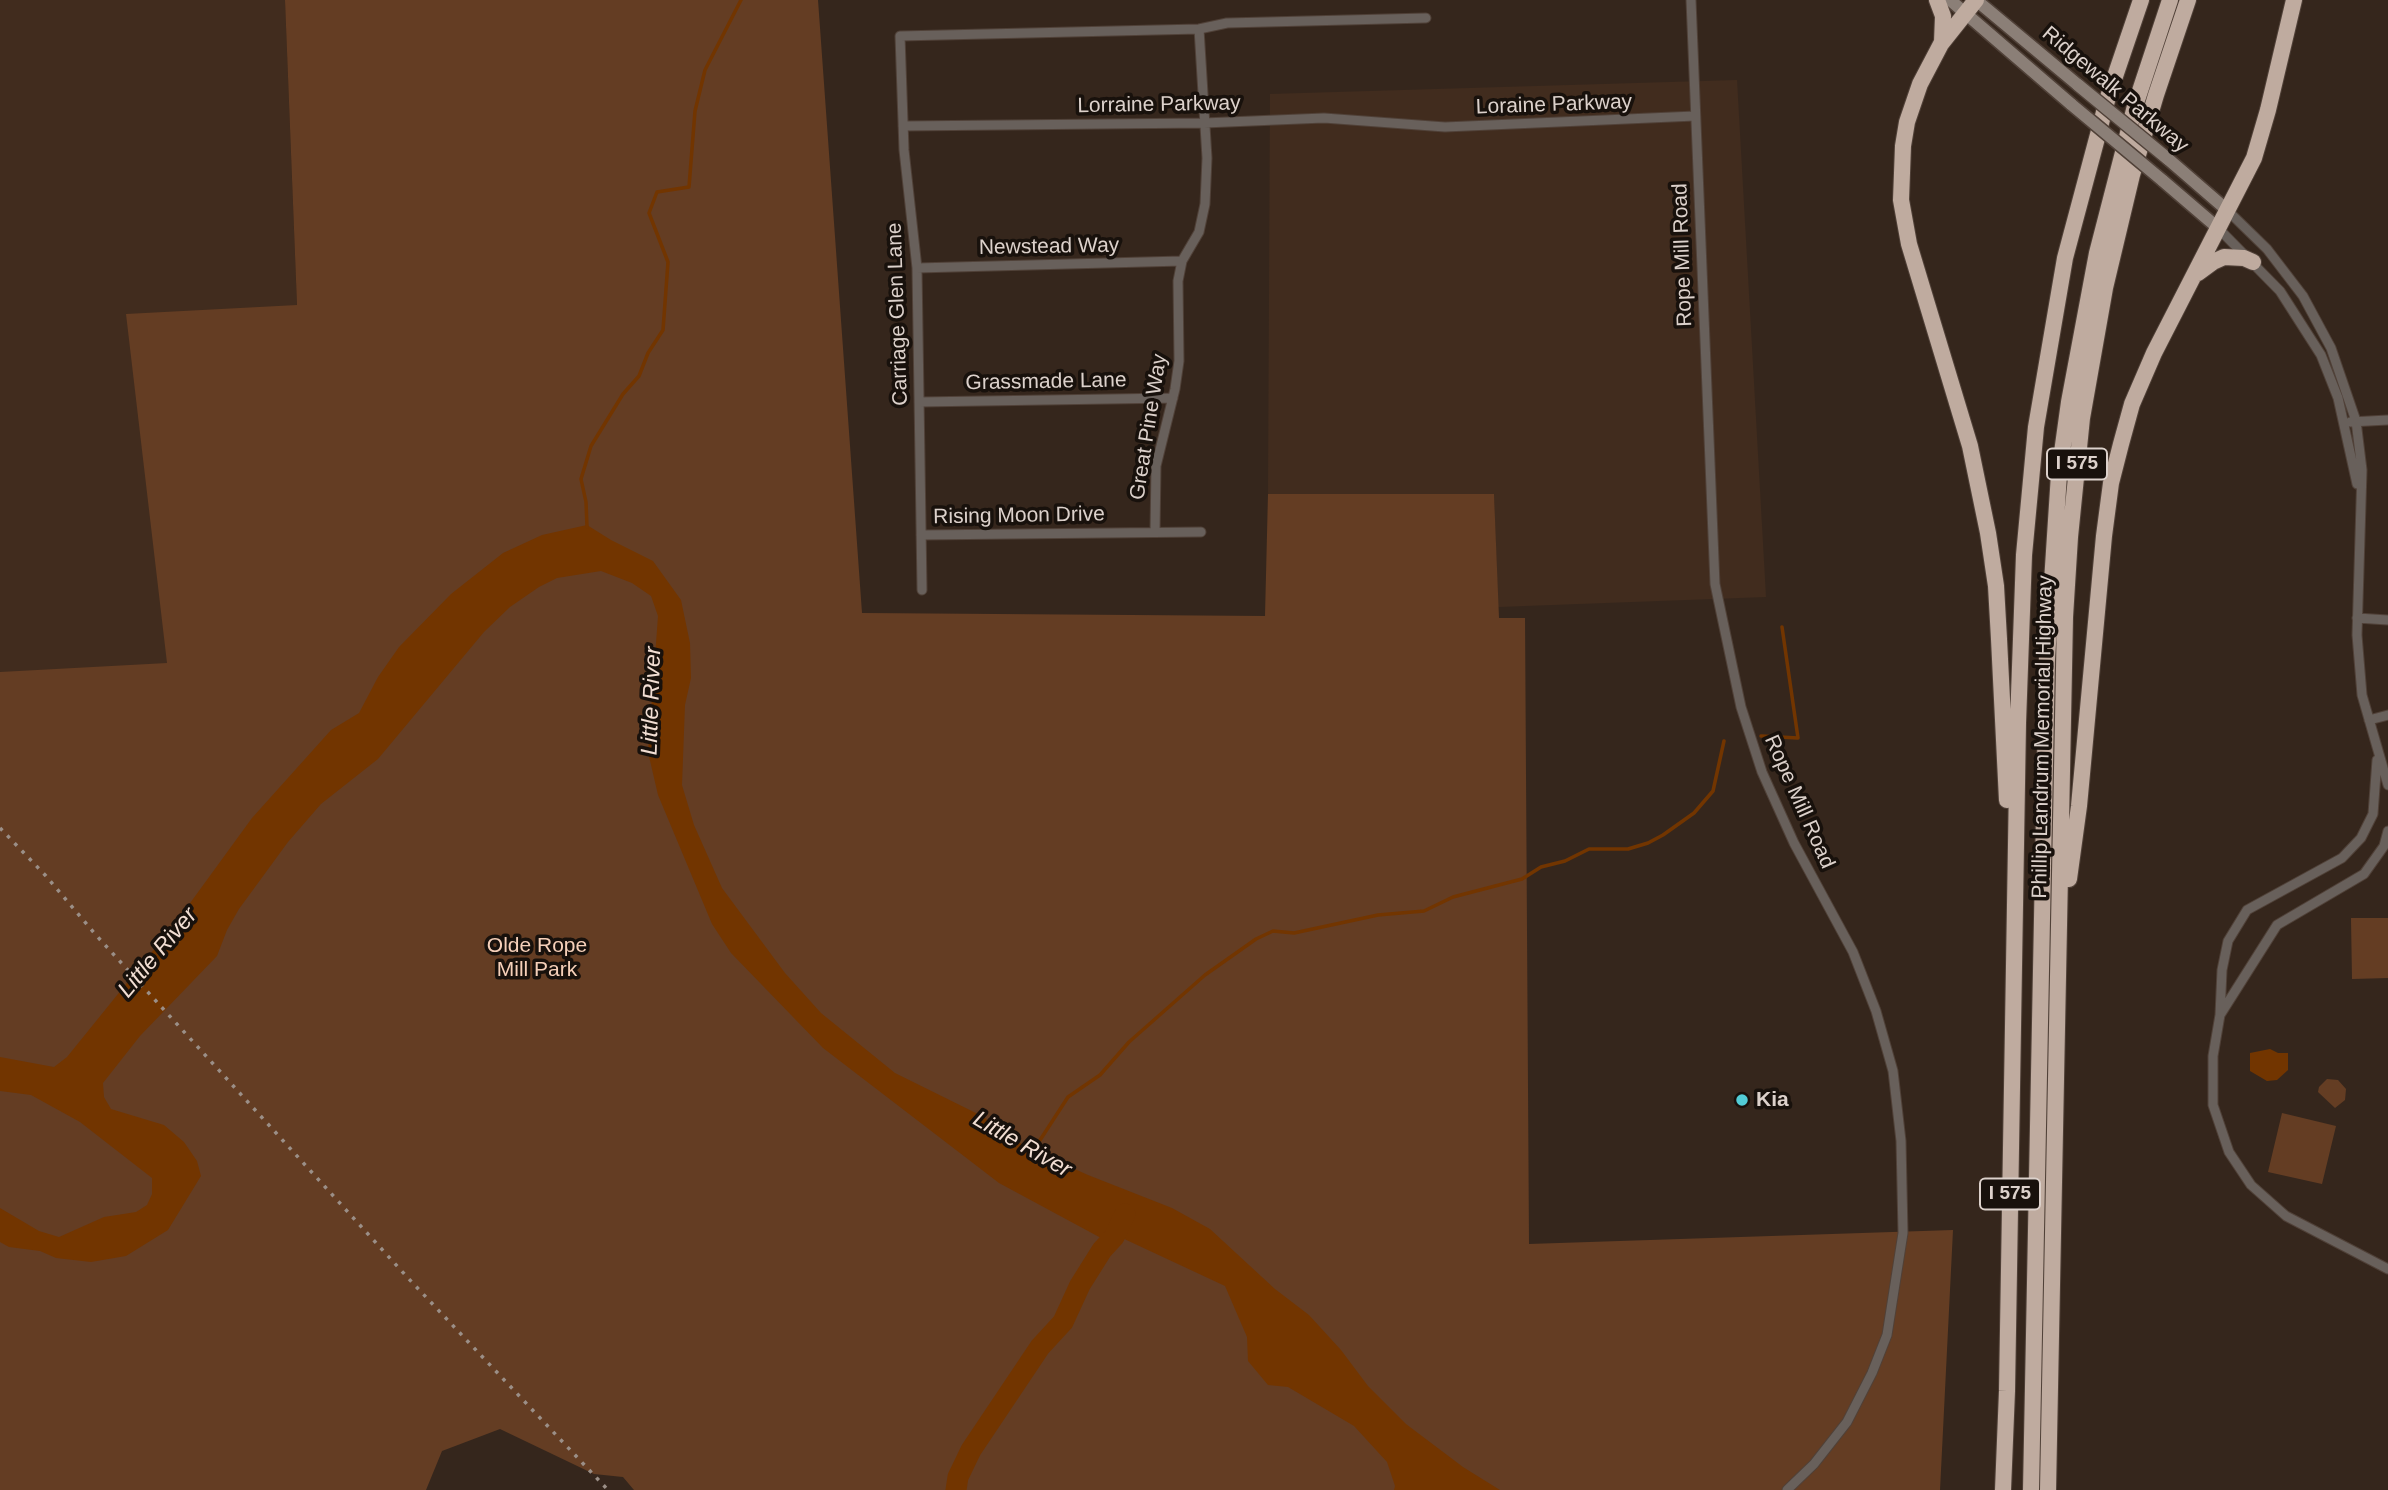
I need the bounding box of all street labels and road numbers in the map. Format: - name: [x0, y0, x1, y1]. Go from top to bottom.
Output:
- street label: Ridgewalk Parkway: [2037, 21, 2193, 159]
- street label: Loraine Parkway: [1475, 90, 1633, 120]
- street label: Lorraine Parkway: [1077, 91, 1241, 119]
- street label: Rope Mill Road: [1668, 183, 1698, 327]
- street label: Carriage Glen Lane: [882, 222, 914, 406]
- street label: Newstead Way: [979, 233, 1119, 261]
- street label: Great Pine Way: [1125, 352, 1173, 502]
- street label: Grassmade Lane: [965, 368, 1127, 396]
- road number: I 575: [2047, 449, 2107, 480]
- street label: Rising Moon Drive: [933, 502, 1105, 530]
- street label: Phillip Landrum Memorial Highway: [2028, 575, 2058, 899]
- street label: Rope Mill Road: [1758, 731, 1840, 873]
- road number: I 575: [1980, 1178, 2040, 1210]

